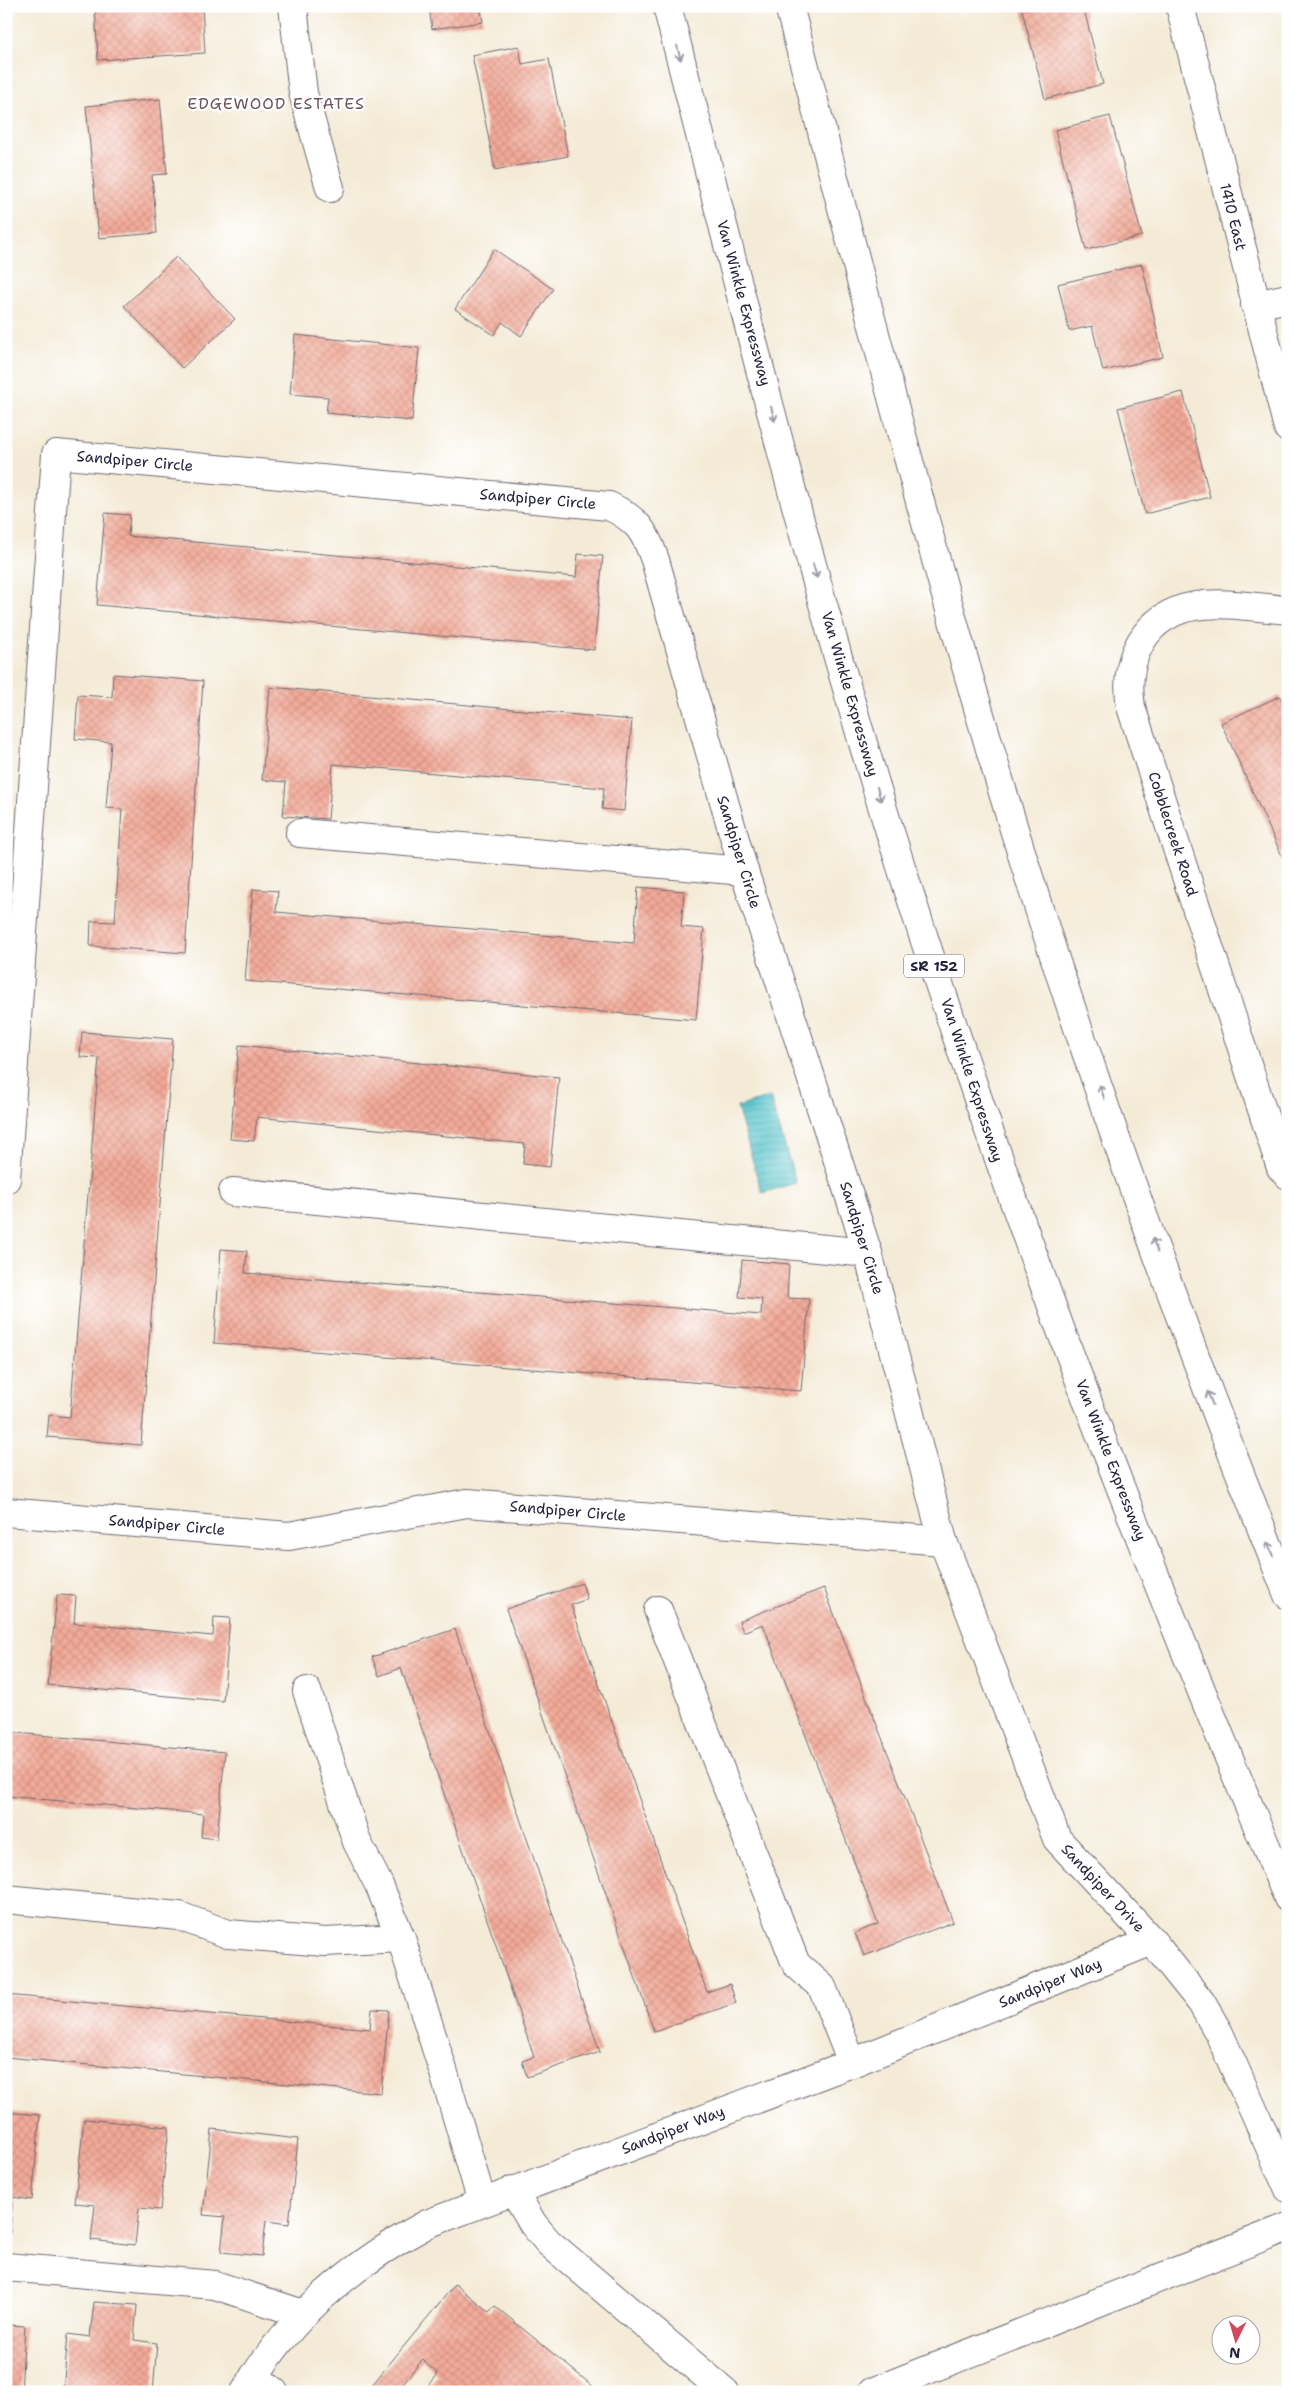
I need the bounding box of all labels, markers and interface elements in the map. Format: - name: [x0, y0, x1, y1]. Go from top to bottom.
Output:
- one-way arrow: [675, 45, 684, 61]
- district label: EDGEWOOD ESTATES: [187, 93, 365, 114]
- street label: 1410 East: [1215, 181, 1251, 253]
- street label: Van Winkle Expressway: [712, 218, 776, 388]
- one-way arrow: [769, 406, 778, 422]
- street label: Sandpiper Circle: [76, 446, 194, 476]
- street label: Sandpiper Circle: [479, 484, 597, 514]
- one-way arrow: [811, 562, 821, 578]
- street label: Van Winkle Expressway: [817, 609, 883, 779]
- street label: Cobblecreek Road: [1143, 769, 1203, 899]
- one-way arrow: [875, 786, 885, 802]
- street label: Sandpiper Circle: [712, 793, 766, 911]
- road number: SR 152: [904, 954, 964, 978]
- street label: Van Winkle Expressway: [936, 996, 1008, 1164]
- one-way arrow: [1096, 1084, 1106, 1100]
- street label: Sandpiper Circle: [835, 1179, 889, 1297]
- one-way arrow: [1150, 1238, 1159, 1254]
- street label: Van Winkle Expressway: [1071, 1377, 1151, 1543]
- one-way arrow: [1205, 1391, 1214, 1406]
- street label: Sandpiper Circle: [509, 1496, 627, 1526]
- street label: Sandpiper Circle: [108, 1510, 226, 1540]
- one-way arrow: [1264, 1542, 1274, 1557]
- street label: Sandpiper Drive: [1057, 1839, 1149, 1937]
- street label: Sandpiper Way: [996, 1953, 1104, 2013]
- street label: Sandpiper Way: [619, 2101, 727, 2159]
- north arrow: [1212, 2316, 1262, 2366]
- text: N: [1229, 2344, 1241, 2362]

